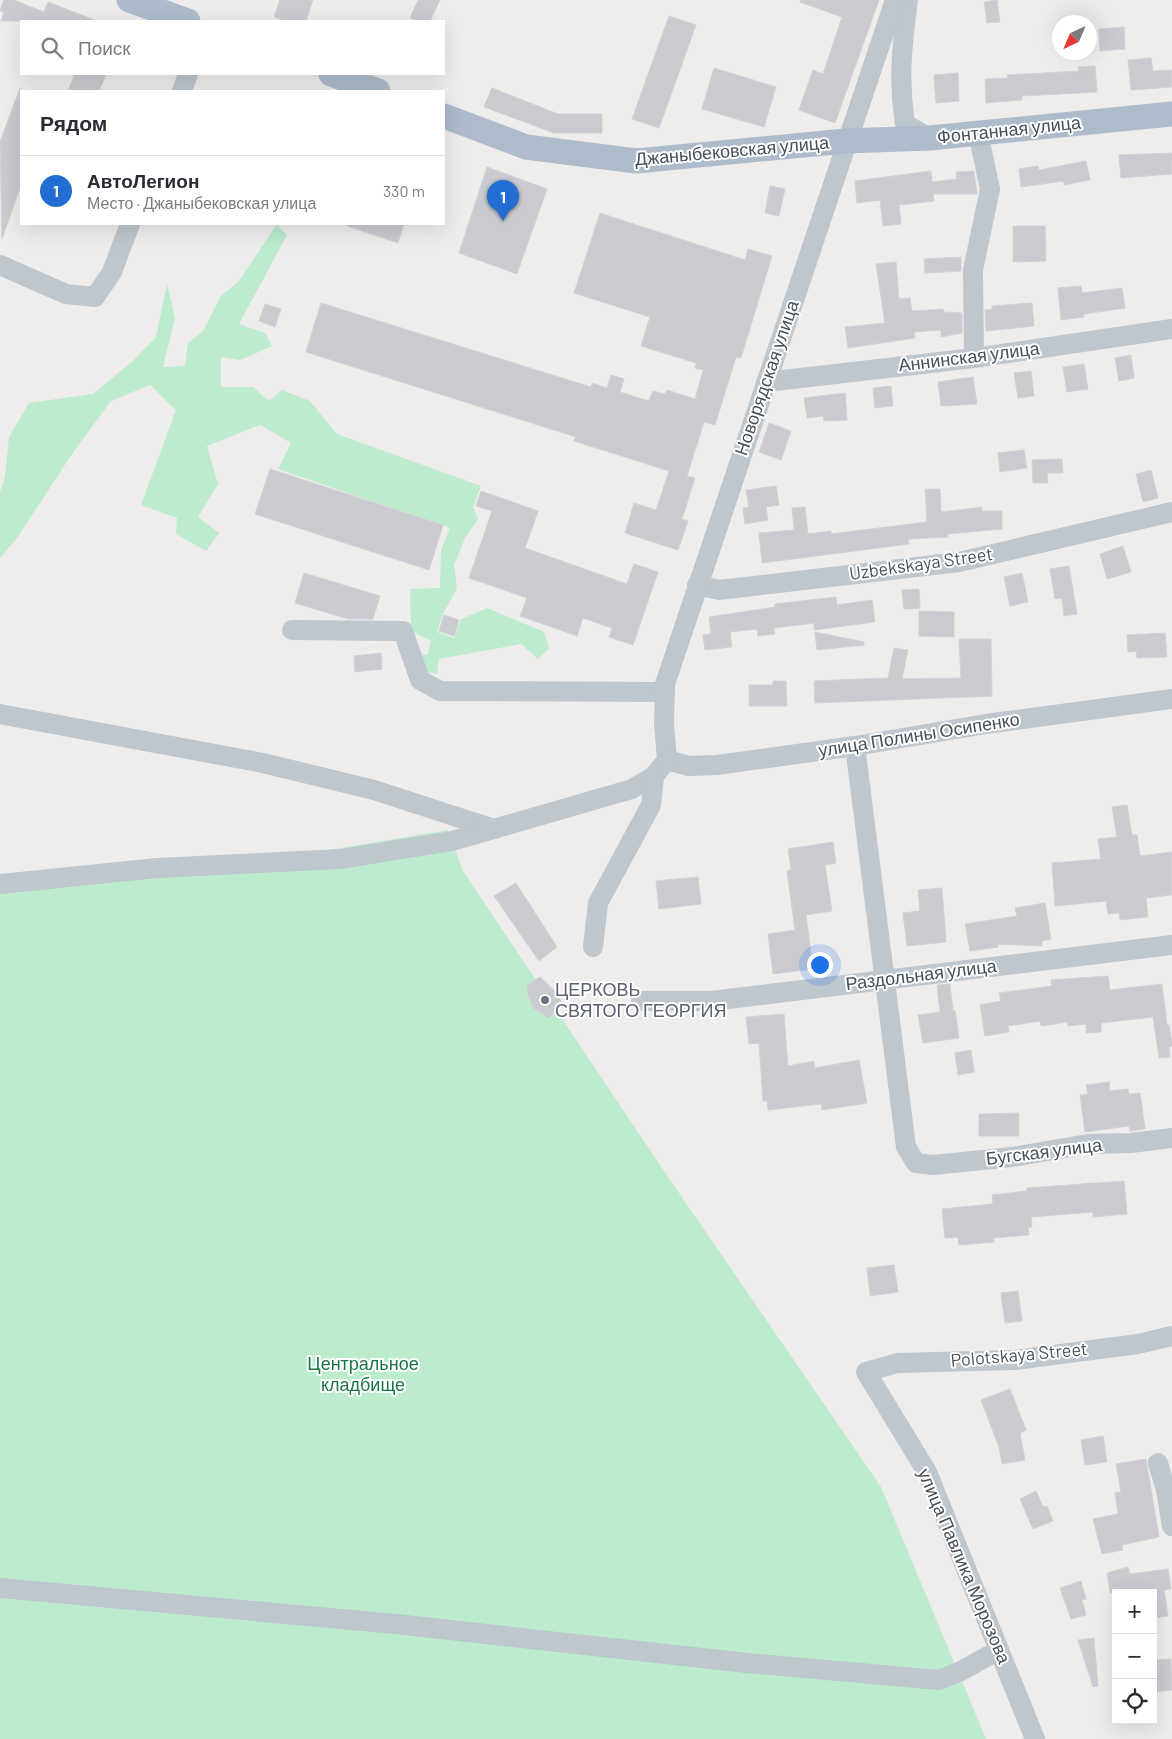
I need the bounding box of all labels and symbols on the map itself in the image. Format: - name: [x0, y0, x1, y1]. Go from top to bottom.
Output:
- north arrow: [1052, 15, 1097, 60]
- street label: Фонтанная улица: [936, 110, 1083, 147]
- street label: Джаныбековская улица: [634, 130, 831, 169]
- pin: 1: [487, 180, 519, 221]
- street label: Новорядская улица: [729, 296, 803, 458]
- street label: Аннинская улица: [897, 336, 1042, 376]
- street label: Uzbekskaya Street: [848, 542, 994, 584]
- street label: улица Полины Осипенко: [817, 707, 1021, 761]
- your location: [807, 952, 833, 978]
- street label: Раздольная улица: [844, 954, 999, 994]
- place label: ЦЕРКОВЬ СВЯТОГО ГЕОРГИЯ: [555, 978, 726, 1021]
- marker: ЦЕРКОВЬ СВЯТОГО ГЕОРГИЯ: [539, 994, 551, 1006]
- street label: Бугская улица: [985, 1133, 1104, 1169]
- street label: Polotskaya Street: [950, 1337, 1088, 1371]
- park label: Центральное кладбище: [307, 1352, 419, 1395]
- street label: улица Павлика Морозова: [914, 1465, 1016, 1668]

